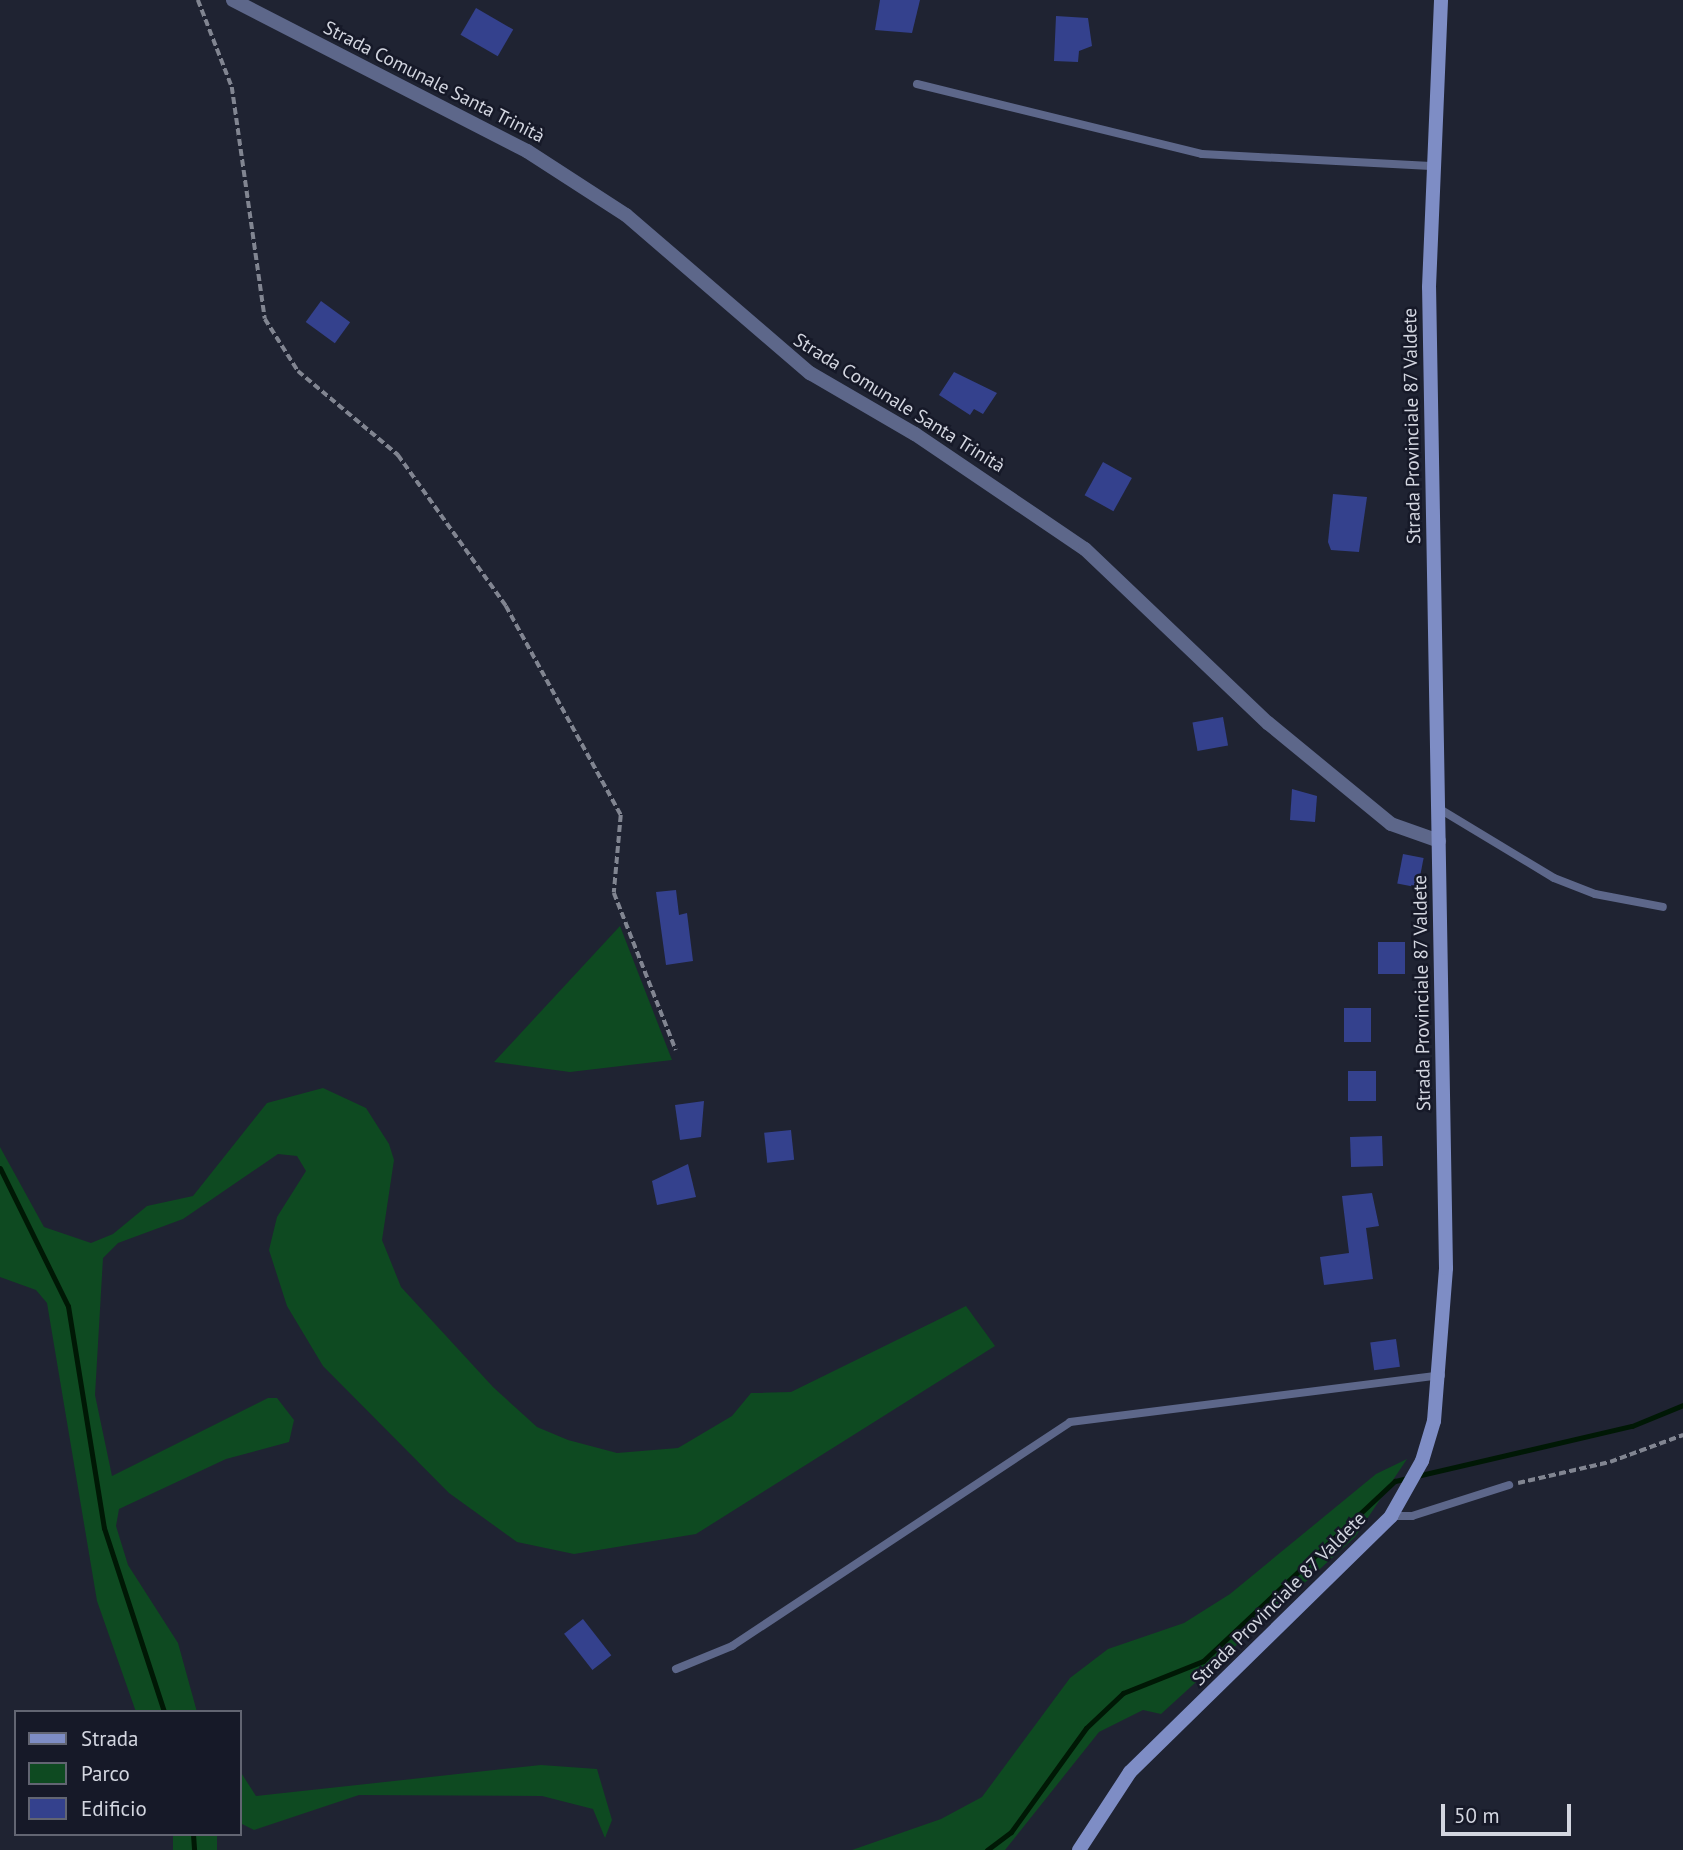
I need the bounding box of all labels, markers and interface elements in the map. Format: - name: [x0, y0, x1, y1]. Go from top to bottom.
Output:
- street label: Strada Comunale Santa Trinità: [319, 16, 549, 148]
- street label: Strada Provinciale 87 Valdete: [1399, 307, 1425, 545]
- street label: Strada Comunale Santa Trinità: [789, 328, 1009, 478]
- street label: Strada Provinciale 87 Valdete: [1409, 874, 1435, 1112]
- street label: Strada Provinciale 87 Valdete: [1187, 1507, 1371, 1691]
- legend: [14, 1710, 242, 1836]
- text: Strada: [81, 1725, 139, 1752]
- text: Parco: [81, 1760, 130, 1787]
- scale bar: [1445, 1790, 1574, 1834]
- text: Edificio: [81, 1795, 147, 1822]
- text: 50 m: [1454, 1802, 1500, 1829]

